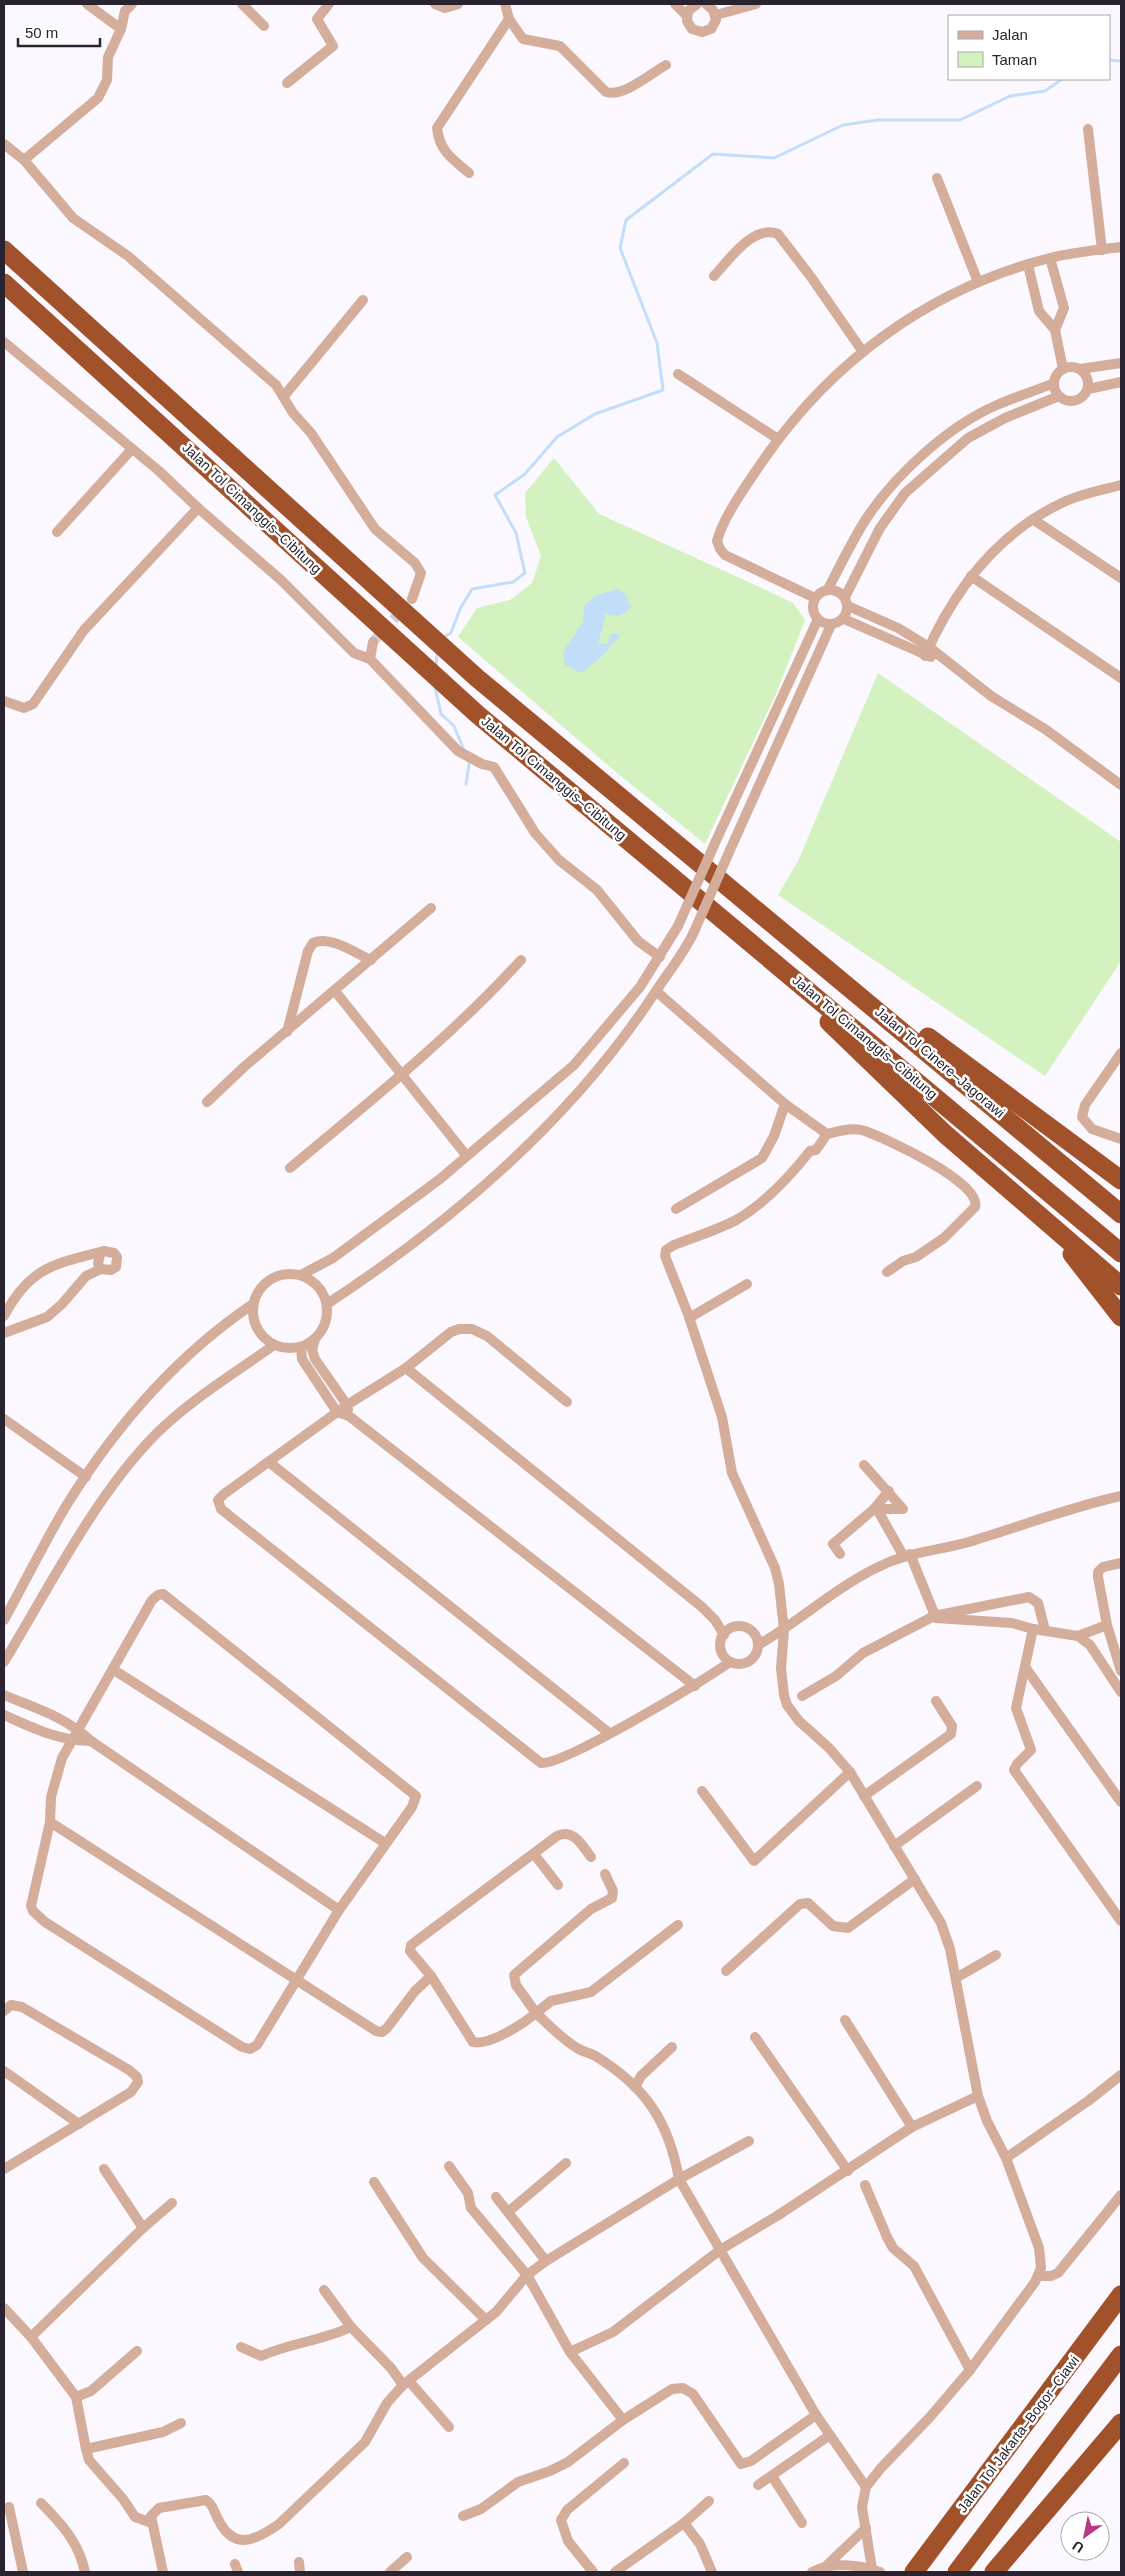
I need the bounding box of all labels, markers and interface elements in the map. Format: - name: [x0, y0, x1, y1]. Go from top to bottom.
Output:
- scale bar: [18, 15, 100, 47]
- legend: [948, 15, 1110, 80]
- text: 50 m: [25, 24, 58, 41]
- text: Jalan: [992, 26, 1028, 43]
- text: Taman: [992, 51, 1037, 68]
- street label: Jalan Tol Cimanggis–Cibitung: [179, 439, 325, 577]
- street label: Jalan Tol Cimanggis–Cibitung: [478, 713, 630, 843]
- street label: Jalan Tol Cimanggis–Cibitung: [789, 972, 941, 1102]
- street label: Jalan Tol Cinere–Jagorawi: [872, 1003, 1008, 1121]
- street label: Jalan Tol Jakarta–Bogor–Ciawi: [954, 2353, 1082, 2515]
- north arrow: [1060, 2511, 1110, 2561]
- text: U: [1069, 2537, 1087, 2556]

